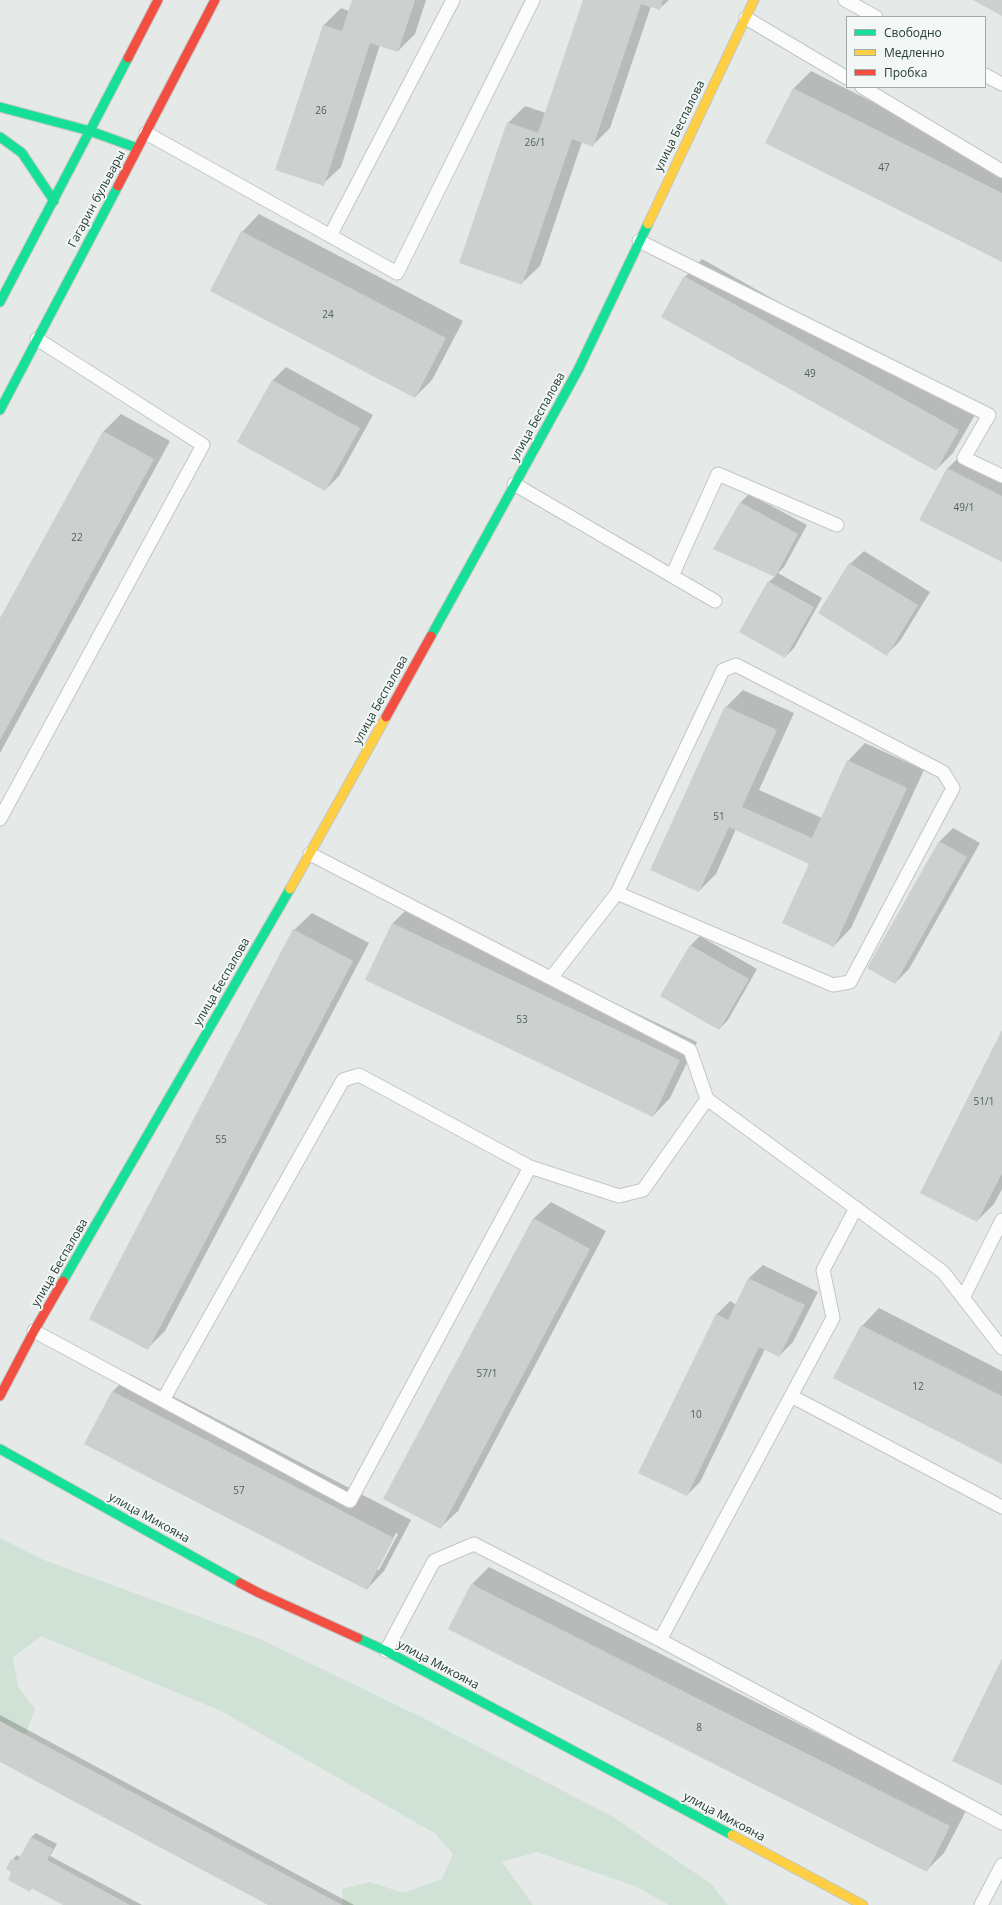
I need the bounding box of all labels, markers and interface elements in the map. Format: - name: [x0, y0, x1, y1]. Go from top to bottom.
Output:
- legend: [846, 16, 986, 88]
- text: Свободно: [884, 24, 942, 41]
- text: Медленно: [884, 44, 944, 61]
- text: Пробка: [884, 64, 927, 81]
- street label: улица Беспалова: [652, 78, 708, 174]
- house number: 26: [315, 105, 327, 117]
- house number: 26/1: [525, 137, 545, 149]
- street label: Гагарин бульвары: [65, 148, 129, 250]
- house number: 47: [878, 162, 890, 174]
- house number: 24: [322, 309, 334, 321]
- house number: 49: [804, 368, 816, 380]
- street label: улица Беспалова: [508, 370, 568, 464]
- house number: 49/1: [954, 502, 974, 514]
- house number: 22: [71, 532, 83, 544]
- street label: улица Беспалова: [351, 653, 411, 747]
- house number: 51: [713, 811, 725, 823]
- street label: улица Беспалова: [191, 935, 253, 1029]
- house number: 53: [516, 1014, 528, 1026]
- house number: 51/1: [974, 1096, 994, 1108]
- house number: 55: [215, 1134, 227, 1146]
- street label: улица Беспалова: [29, 1216, 91, 1310]
- house number: 57/1: [477, 1368, 497, 1380]
- house number: 12: [912, 1381, 924, 1393]
- house number: 10: [690, 1409, 702, 1421]
- house number: 57: [233, 1485, 245, 1497]
- street label: улица Микояна: [106, 1490, 192, 1546]
- street label: улица Микояна: [395, 1637, 481, 1693]
- house number: 8: [696, 1722, 702, 1734]
- street label: улица Микояна: [681, 1789, 767, 1845]

